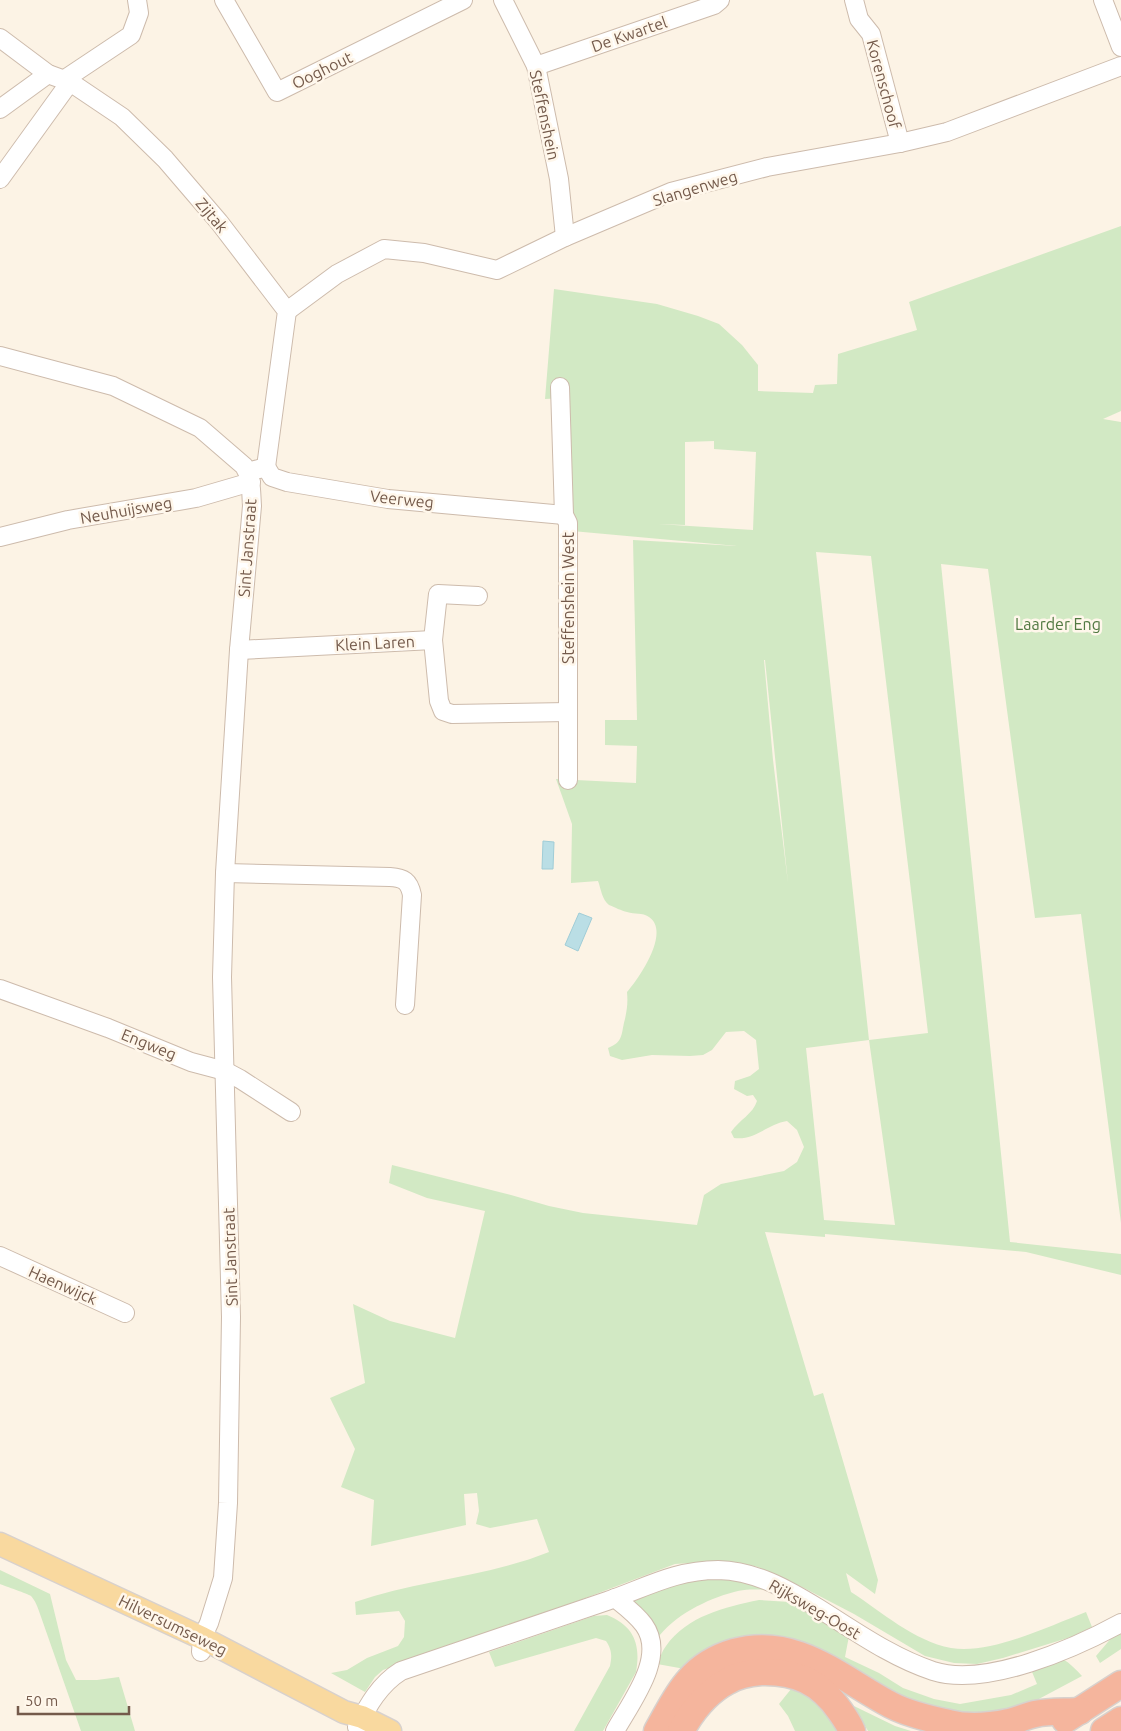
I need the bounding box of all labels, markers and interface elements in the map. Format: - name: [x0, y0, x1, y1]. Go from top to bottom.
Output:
- street label: De Kwartel: [589, 13, 669, 55]
- street label: Korenschoof: [863, 38, 905, 131]
- street label: Ooghout: [289, 47, 356, 92]
- street label: Steffenshein: [527, 68, 563, 162]
- street label: Slangenweg: [651, 167, 739, 209]
- street label: Zijtak: [192, 194, 232, 236]
- street label: Veerweg: [369, 487, 435, 511]
- street label: Neuhuijsweg: [79, 493, 173, 527]
- street label: Sint Janstraat: [235, 497, 259, 598]
- street label: Steffenshein West: [559, 531, 577, 664]
- park label: Laarder Eng: [1015, 615, 1101, 633]
- street label: Klein Laren: [335, 632, 415, 654]
- street label: Engweg: [119, 1025, 179, 1063]
- street label: Sint Janstraat: [219, 1207, 241, 1307]
- street label: Haenwijck: [26, 1262, 100, 1308]
- street label: Rijksweg-Oost: [766, 1575, 865, 1643]
- street label: Hilversumseweg: [116, 1591, 230, 1659]
- scale bar: [18, 1684, 129, 1716]
- text: 50 m: [25, 1692, 58, 1709]

